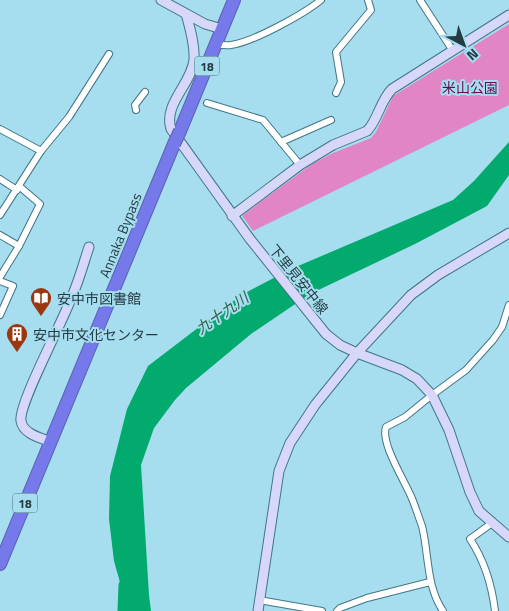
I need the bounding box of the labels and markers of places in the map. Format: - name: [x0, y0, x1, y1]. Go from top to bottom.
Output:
- library icon: 安中市図書館: [29, 286, 53, 317]
- place label: 安中市図書館: [57, 288, 141, 309]
- building icon: 安中市文化センター: [5, 322, 29, 353]
- place label: 安中市文化センター: [33, 324, 159, 345]

